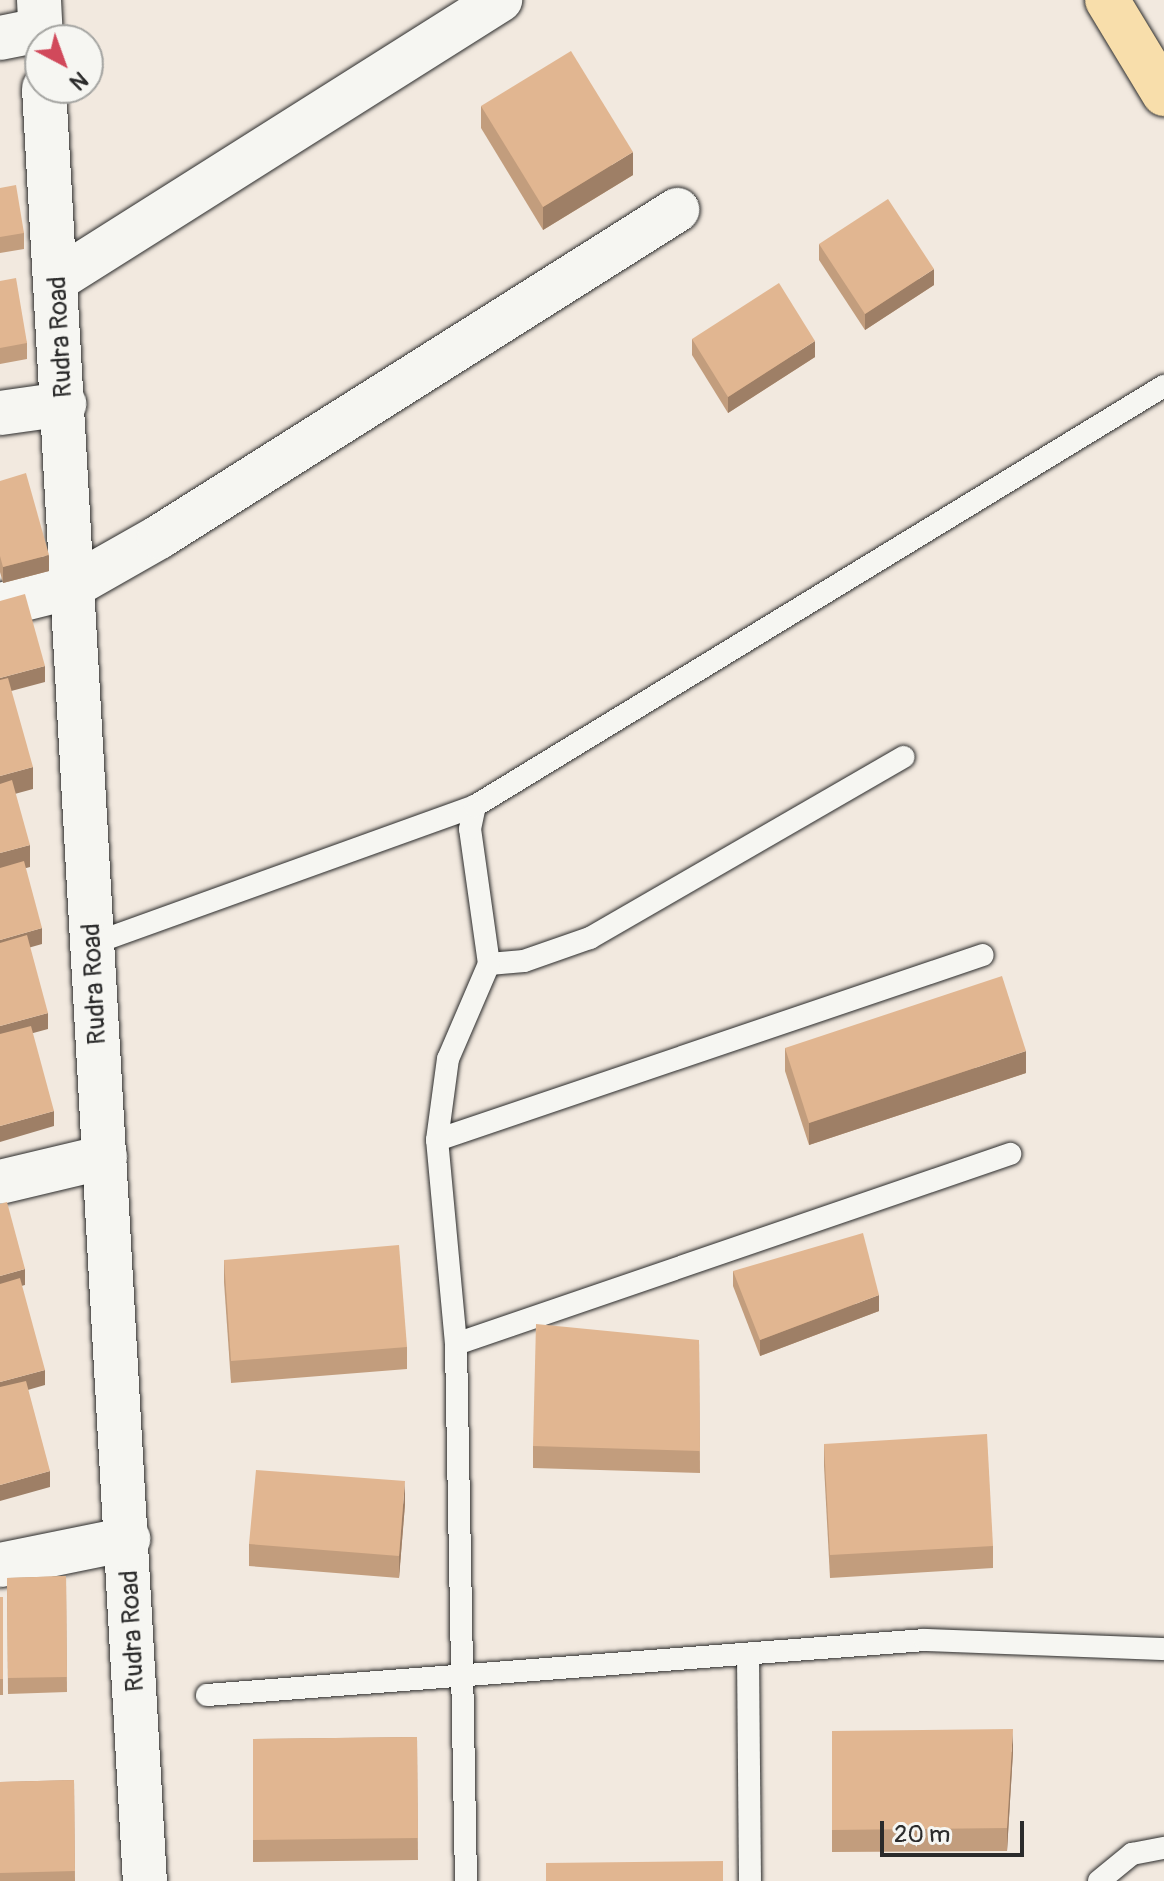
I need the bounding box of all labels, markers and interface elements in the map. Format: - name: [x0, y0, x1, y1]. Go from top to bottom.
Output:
- north arrow: [24, 24, 104, 104]
- text: N: [64, 65, 93, 96]
- street label: Rudra Road: [42, 275, 80, 399]
- street label: Rudra Road: [76, 922, 114, 1046]
- street label: Rudra Road: [114, 1569, 152, 1693]
- scale bar: [884, 1805, 1028, 1855]
- text: 20 m: [894, 1820, 950, 1849]

